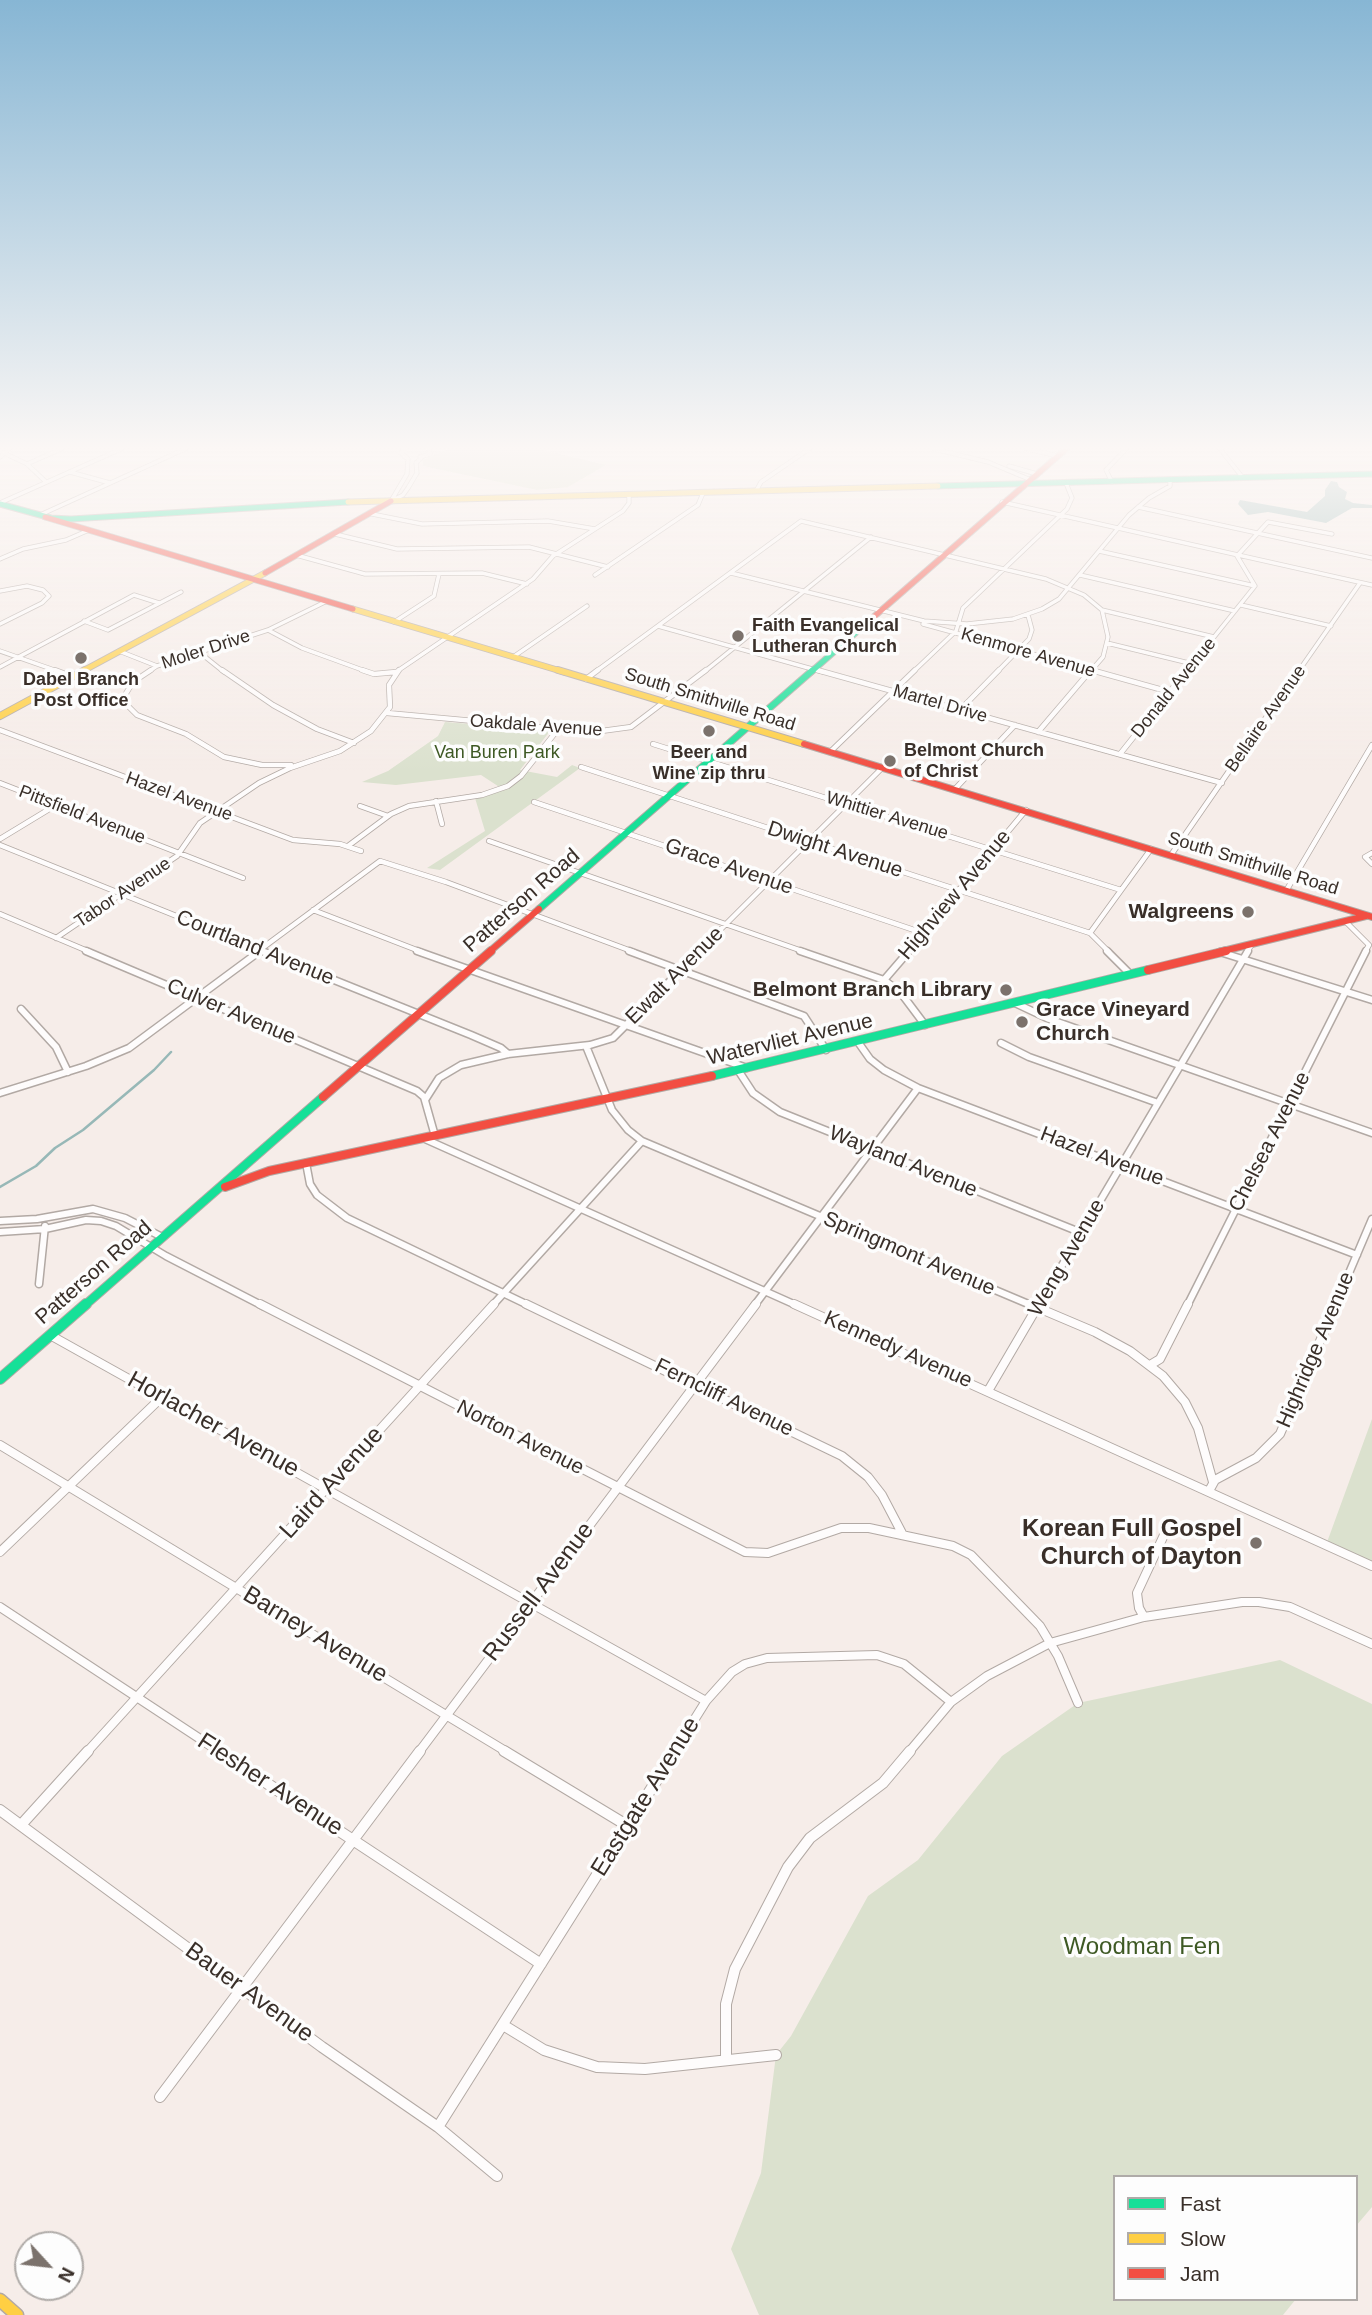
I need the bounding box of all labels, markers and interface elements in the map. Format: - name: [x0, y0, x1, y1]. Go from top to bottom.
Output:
- place label: Faith Evangelical Lutheran Church: [752, 615, 899, 658]
- street label: Kenmore Avenue: [958, 623, 1098, 683]
- street label: Moler Drive: [159, 626, 253, 674]
- marker: Faith Evangelical Lutheran Church: [730, 628, 746, 644]
- street label: Donald Avenue: [1127, 633, 1221, 743]
- marker: Dabel Branch Post Office: [73, 650, 89, 666]
- street label: Bellaire Avenue: [1221, 661, 1311, 777]
- street label: South Smithville Road: [622, 664, 798, 736]
- place label: Dabel Branch Post Office: [23, 669, 139, 712]
- street label: Martel Drive: [890, 680, 990, 728]
- street label: Oakdale Avenue: [469, 711, 603, 741]
- marker: Beer and Wine zip thru: [701, 723, 717, 739]
- place label: Belmont Church of Christ: [904, 740, 1044, 782]
- park label: Van Buren Park: [434, 742, 560, 764]
- place label: Beer and Wine zip thru: [653, 742, 765, 784]
- marker: Belmont Church of Christ: [882, 753, 898, 769]
- street label: Hazel Avenue: [123, 768, 235, 826]
- street label: Pittsfield Avenue: [16, 781, 148, 849]
- street label: Whittier Avenue: [823, 787, 951, 845]
- street label: Dwight Avenue: [764, 816, 906, 884]
- street label: Highview Avenue: [893, 825, 1017, 965]
- street label: South Smithville Road: [1165, 828, 1341, 900]
- street label: Grace Avenue: [662, 833, 796, 901]
- street label: Patterson Road: [459, 844, 585, 958]
- street label: Tabor Avenue: [71, 853, 175, 933]
- place label: Walgreens: [1129, 899, 1234, 925]
- marker: Walgreens: [1240, 904, 1256, 920]
- street label: Courtland Avenue: [173, 905, 337, 991]
- street label: Ewalt Avenue: [621, 922, 729, 1030]
- street label: Culver Avenue: [163, 974, 299, 1050]
- place label: Belmont Branch Library: [753, 977, 992, 1003]
- marker: Belmont Branch Library: [998, 982, 1014, 998]
- place label: Grace Vineyard Church: [1036, 997, 1190, 1047]
- street label: Watervliet Avenue: [705, 1009, 875, 1071]
- marker: Grace Vineyard Church: [1014, 1014, 1030, 1030]
- street label: Chelsea Avenue: [1224, 1068, 1316, 1216]
- street label: Wayland Avenue: [825, 1121, 981, 1203]
- street label: Hazel Avenue: [1037, 1122, 1167, 1192]
- street label: Weng Avenue: [1023, 1195, 1111, 1321]
- street label: Springmont Avenue: [819, 1206, 999, 1302]
- street label: Patterson Road: [31, 1216, 157, 1330]
- street label: Highridge Avenue: [1272, 1268, 1360, 1432]
- street label: Kennedy Avenue: [820, 1306, 976, 1394]
- street label: Ferncliff Avenue: [651, 1354, 797, 1442]
- street label: Horlacher Avenue: [122, 1366, 304, 1484]
- street label: Norton Avenue: [452, 1395, 588, 1481]
- street label: Laird Avenue: [274, 1421, 390, 1545]
- place label: Korean Full Gospel Church of Dayton: [1022, 1515, 1242, 1571]
- street label: Russell Avenue: [477, 1517, 601, 1667]
- marker: Korean Full Gospel Church of Dayton: [1248, 1535, 1264, 1551]
- street label: Barney Avenue: [237, 1581, 393, 1689]
- street label: Eastgate Avenue: [585, 1712, 707, 1882]
- street label: Flesher Avenue: [192, 1727, 348, 1843]
- park label: Woodman Fen: [1064, 1933, 1220, 1961]
- street label: Bauer Avenue: [179, 1937, 319, 2049]
- legend: [1113, 2175, 1358, 2301]
- text: Fast: [1180, 2192, 1221, 2215]
- text: Slow: [1180, 2227, 1226, 2250]
- north arrow: [14, 2231, 84, 2301]
- text: Jam: [1180, 2262, 1220, 2285]
- text: N: [54, 2264, 79, 2286]

